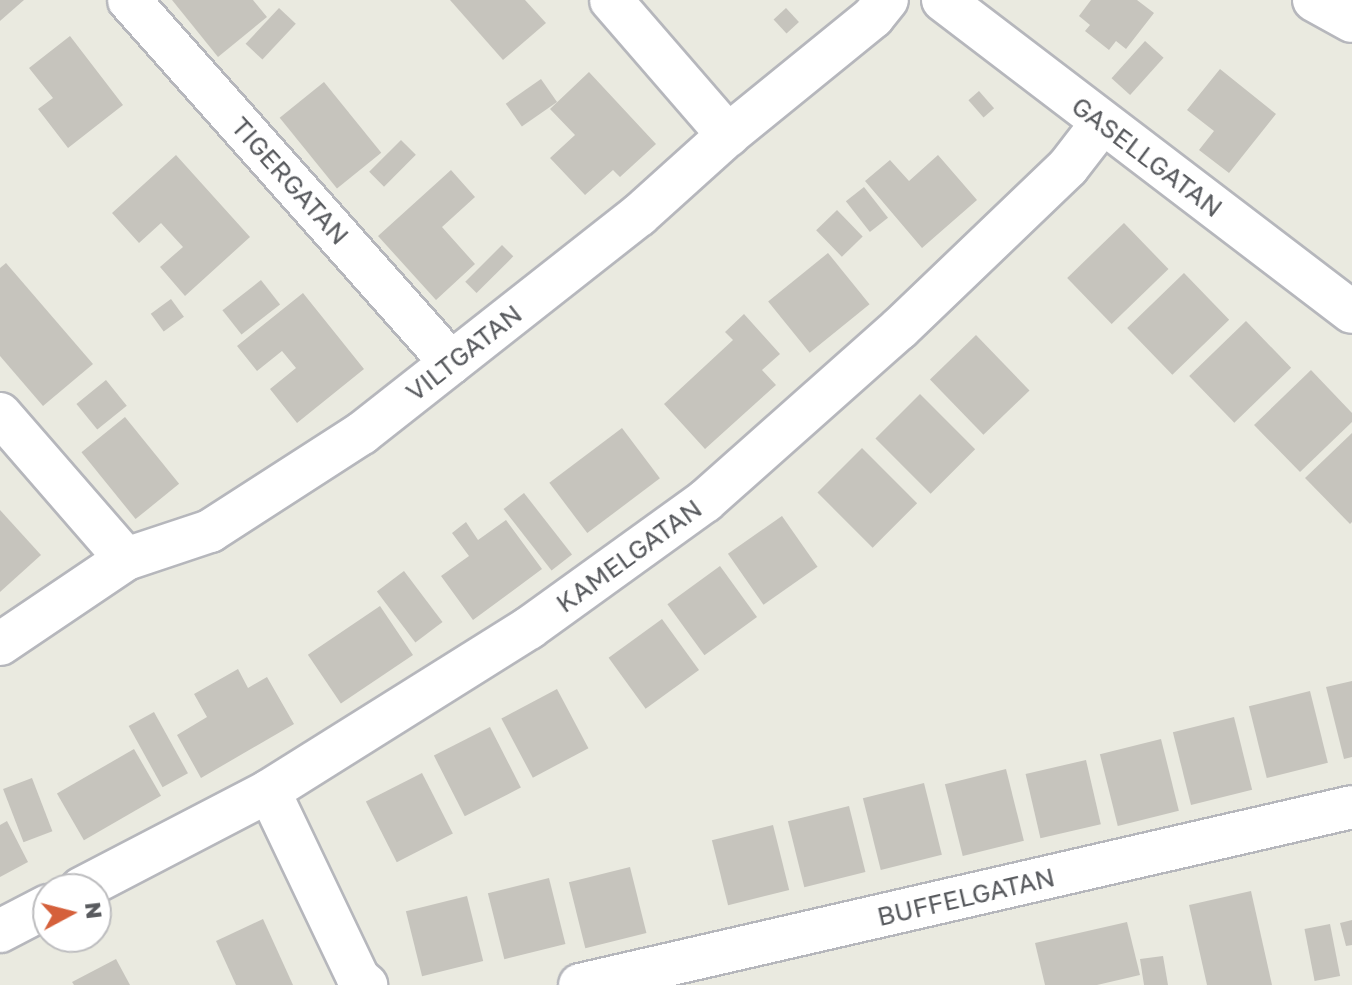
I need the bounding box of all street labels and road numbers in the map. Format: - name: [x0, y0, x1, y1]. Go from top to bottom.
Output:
- street label: GASELLGATAN: [1066, 90, 1228, 224]
- street label: TIGERGATAN: [225, 111, 355, 251]
- street label: VILTGATAN: [400, 298, 528, 408]
- street label: KAMELGATAN: [550, 493, 708, 619]
- street label: BUFFELGATAN: [874, 861, 1058, 933]

